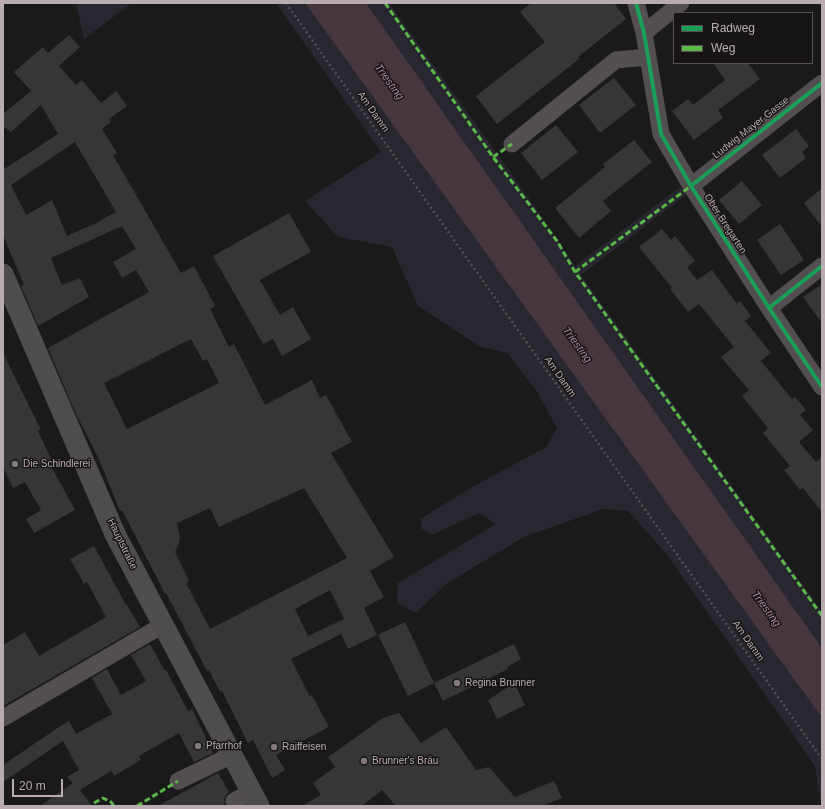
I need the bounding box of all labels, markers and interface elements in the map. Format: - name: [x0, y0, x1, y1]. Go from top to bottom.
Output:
- legend: [673, 12, 813, 64]
- text: Radweg: [711, 21, 755, 35]
- text: Weg: [711, 41, 735, 55]
- water label: Triesting: [372, 61, 406, 103]
- street label: Am Damm: [355, 89, 391, 135]
- street label: Ludwig Mayer Gasse: [710, 94, 792, 162]
- street label: Ober Bregarten: [701, 192, 749, 256]
- water label: Triesting: [560, 324, 594, 366]
- street label: Am Damm: [542, 354, 578, 400]
- place label: Die Schindlerei: [23, 458, 90, 470]
- marker: Die Schindlerei: [10, 459, 20, 469]
- street label: Hauptstraße: [105, 517, 139, 571]
- water label: Triesting: [749, 588, 783, 630]
- street label: Am Damm: [730, 618, 766, 664]
- place label: Regina Brunner: [465, 677, 535, 689]
- marker: Regina Brunner: [452, 678, 462, 688]
- place label: Pfarrhof: [206, 740, 242, 752]
- marker: Pfarrhof: [193, 741, 203, 751]
- place label: Raiffeisen: [282, 741, 326, 753]
- marker: Raiffeisen: [269, 742, 279, 752]
- place label: Brunner's Bräu: [372, 755, 438, 767]
- marker: Brunner's Bräu: [359, 756, 369, 766]
- scale bar: [14, 771, 65, 797]
- text: 20 m: [19, 779, 46, 793]

